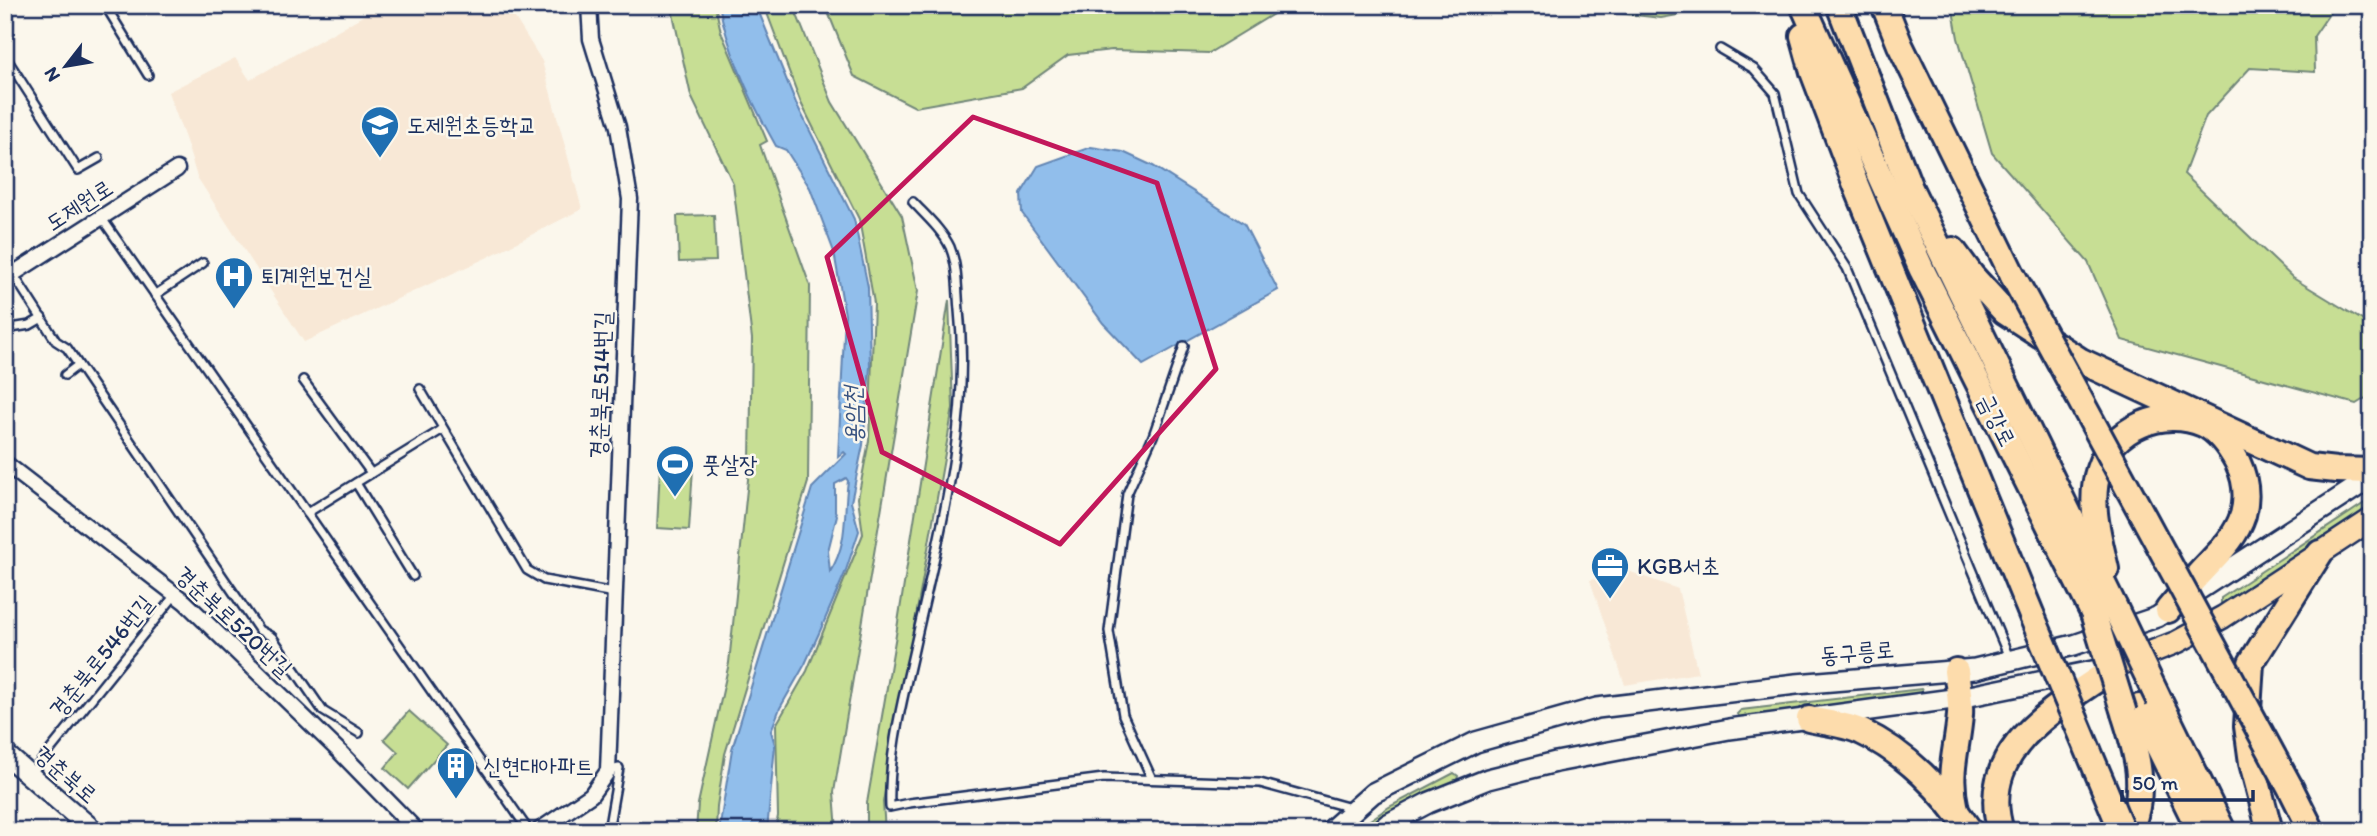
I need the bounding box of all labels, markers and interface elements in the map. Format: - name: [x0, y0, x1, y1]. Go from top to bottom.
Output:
- north arrow: [32, 32, 102, 102]
- text: N: [39, 63, 65, 86]
- school or university icon: 도제원초등학교: [359, 104, 401, 159]
- place label: 도제원초등학교: [407, 111, 537, 139]
- street label: 도제원로: [40, 173, 118, 237]
- hospital icon: 퇴계원보건실: [213, 255, 255, 310]
- place label: 퇴계원보건실: [261, 262, 372, 290]
- street label: 경춘북로514번길: [583, 311, 617, 459]
- water label: 용암천: [837, 383, 868, 444]
- street label: 금강로: [1972, 389, 2022, 451]
- sports icon: 풋살장: [654, 443, 696, 498]
- place label: 풋살장: [702, 450, 758, 478]
- office icon: KGB서초: [1589, 545, 1631, 600]
- place label: KGB서초: [1637, 552, 1720, 580]
- street label: 경춘북로520번길: [170, 560, 298, 682]
- street label: 경춘북로546번길: [43, 589, 159, 723]
- street label: 동구릉로: [1819, 635, 1895, 669]
- street label: 경춘북로: [29, 739, 103, 809]
- building icon: 신현대아파트: [435, 745, 477, 800]
- place label: 신현대아파트: [483, 752, 594, 780]
- scale bar: [2122, 759, 2253, 803]
- text: 50 m: [2132, 770, 2179, 795]

